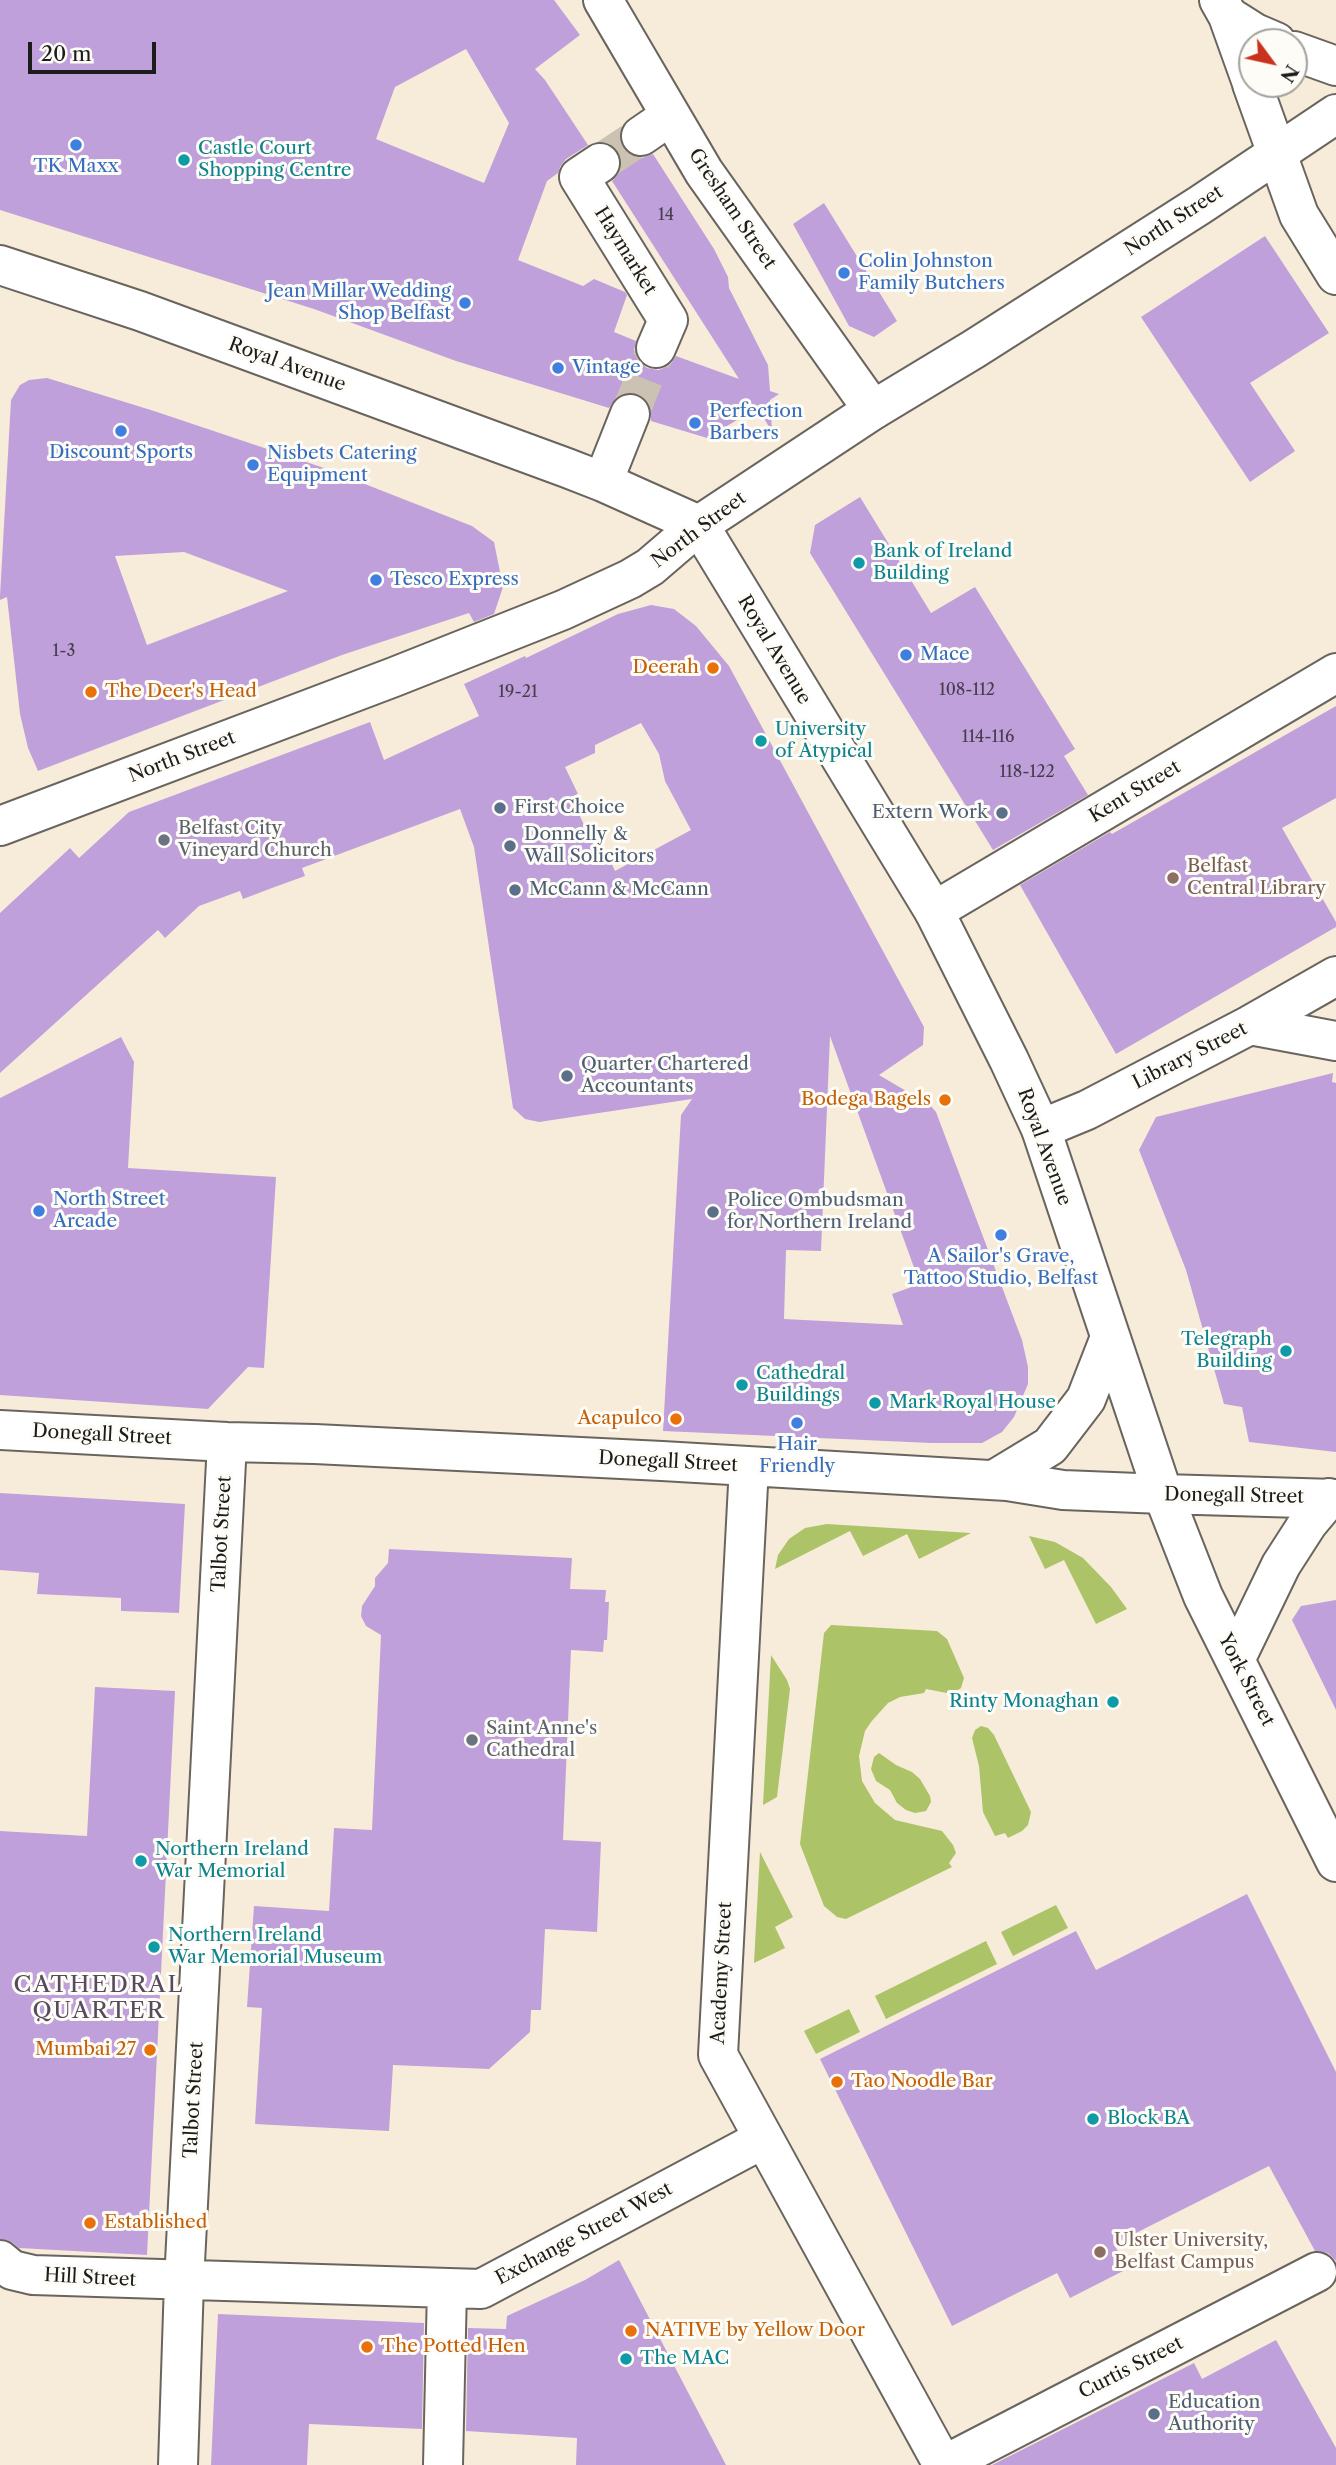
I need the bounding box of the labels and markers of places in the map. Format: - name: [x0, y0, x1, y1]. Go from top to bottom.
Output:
- marker: TK Maxx: [68, 137, 84, 153]
- place label: Castle Court Shopping Centre: [198, 138, 351, 182]
- marker: Castle Court Shopping Centre: [176, 152, 192, 168]
- place label: TK Maxx: [33, 156, 119, 178]
- place label: Colin Johnston Family Butchers: [858, 251, 1005, 295]
- marker: Colin Johnston Family Butchers: [836, 265, 852, 281]
- place label: Jean Millar Wedding Shop Belfast: [267, 281, 451, 325]
- marker: Jean Millar Wedding Shop Belfast: [457, 295, 473, 311]
- place label: Vintage: [572, 357, 641, 379]
- marker: Vintage: [550, 360, 566, 376]
- place label: Perfection Barbers: [709, 401, 803, 445]
- marker: Perfection Barbers: [687, 415, 703, 431]
- marker: Discount Sports: [113, 423, 129, 439]
- place label: Discount Sports: [49, 442, 193, 464]
- place label: Nisbets Catering Equipment: [267, 443, 417, 487]
- marker: Nisbets Catering Equipment: [245, 457, 261, 473]
- place label: Bank of Ireland Building: [873, 541, 1012, 585]
- marker: Bank of Ireland Building: [851, 555, 867, 571]
- place label: Tesco Express: [390, 569, 519, 591]
- marker: Tesco Express: [368, 572, 384, 588]
- place label: Mace: [920, 644, 970, 666]
- marker: Mace: [898, 647, 914, 663]
- place label: Deerah: [632, 657, 699, 679]
- marker: Deerah: [705, 660, 721, 676]
- place label: The Deer's Head: [105, 681, 257, 703]
- marker: The Deer's Head: [83, 684, 99, 700]
- place label: University of Atypical: [775, 719, 873, 763]
- marker: University of Atypical: [753, 733, 769, 749]
- place label: First Choice: [514, 797, 625, 819]
- marker: First Choice: [492, 800, 508, 816]
- place label: Extern Work: [872, 802, 988, 824]
- marker: Extern Work: [994, 805, 1010, 821]
- place label: Belfast City Vineyard Church: [178, 818, 332, 862]
- place label: Donnelly & Wall Solicitors: [524, 824, 654, 868]
- marker: Belfast City Vineyard Church: [156, 832, 172, 848]
- marker: Donnelly & Wall Solicitors: [502, 838, 518, 854]
- place label: Belfast Central Library: [1187, 856, 1326, 900]
- marker: Belfast Central Library: [1165, 870, 1181, 886]
- place label: McCann & McCann: [529, 879, 709, 901]
- marker: McCann & McCann: [507, 882, 523, 898]
- place label: Quarter Chartered Accountants: [581, 1054, 749, 1098]
- marker: Quarter Chartered Accountants: [559, 1068, 575, 1084]
- place label: Bodega Bagels: [801, 1089, 931, 1111]
- marker: Bodega Bagels: [937, 1092, 953, 1108]
- place label: North Street Arcade: [53, 1189, 165, 1233]
- place label: Police Ombudsman for Northern Ireland: [727, 1190, 912, 1234]
- marker: North Street Arcade: [31, 1203, 47, 1219]
- marker: Police Ombudsman for Northern Ireland: [705, 1204, 721, 1220]
- marker: A Sailor's Grave, Tattoo Studio, Belfast: [993, 1227, 1009, 1243]
- place label: A Sailor's Grave, Tattoo Studio, Belfast: [904, 1246, 1098, 1290]
- place label: Telegraph Building: [1181, 1329, 1272, 1373]
- marker: Telegraph Building: [1278, 1343, 1294, 1359]
- place label: Cathedral Buildings: [756, 1363, 845, 1407]
- marker: Cathedral Buildings: [734, 1377, 750, 1393]
- place label: Mark Royal House: [889, 1392, 1056, 1414]
- marker: Mark Royal House: [867, 1395, 883, 1411]
- place label: Acapulco: [578, 1408, 662, 1430]
- marker: Acapulco: [668, 1411, 684, 1427]
- marker: Hair Friendly: [789, 1415, 805, 1431]
- place label: Hair Friendly: [759, 1434, 835, 1478]
- place label: Rinty Monaghan: [949, 1691, 1099, 1713]
- marker: Rinty Monaghan: [1105, 1694, 1121, 1710]
- place label: Saint Anne's Cathedral: [486, 1718, 597, 1762]
- marker: Saint Anne's Cathedral: [464, 1732, 480, 1748]
- place label: Northern Ireland War Memorial: [155, 1839, 309, 1883]
- marker: Northern Ireland War Memorial: [133, 1853, 149, 1869]
- place label: Northern Ireland War Memorial Museum: [168, 1925, 382, 1969]
- marker: Northern Ireland War Memorial Museum: [146, 1939, 162, 1955]
- place label: Mumbai 27: [35, 2039, 136, 2061]
- marker: Mumbai 27: [142, 2042, 158, 2058]
- place label: Tao Noodle Bar: [851, 2071, 993, 2093]
- marker: Tao Noodle Bar: [829, 2074, 845, 2090]
- place label: Block BA: [1107, 2108, 1190, 2130]
- marker: Block BA: [1085, 2111, 1101, 2127]
- place label: Established: [104, 2212, 207, 2234]
- marker: Established: [82, 2215, 98, 2231]
- place label: Ulster University, Belfast Campus: [1114, 2230, 1268, 2274]
- marker: Ulster University, Belfast Campus: [1092, 2244, 1108, 2260]
- place label: NATIVE by Yellow Door: [645, 2320, 865, 2342]
- marker: NATIVE by Yellow Door: [623, 2323, 639, 2339]
- place label: The Potted Hen: [381, 2336, 526, 2358]
- marker: The Potted Hen: [359, 2339, 375, 2355]
- place label: The MAC: [640, 2348, 729, 2370]
- marker: The MAC: [618, 2351, 634, 2367]
- place label: Education Authority: [1168, 2392, 1260, 2436]
- marker: Education Authority: [1146, 2406, 1162, 2422]

